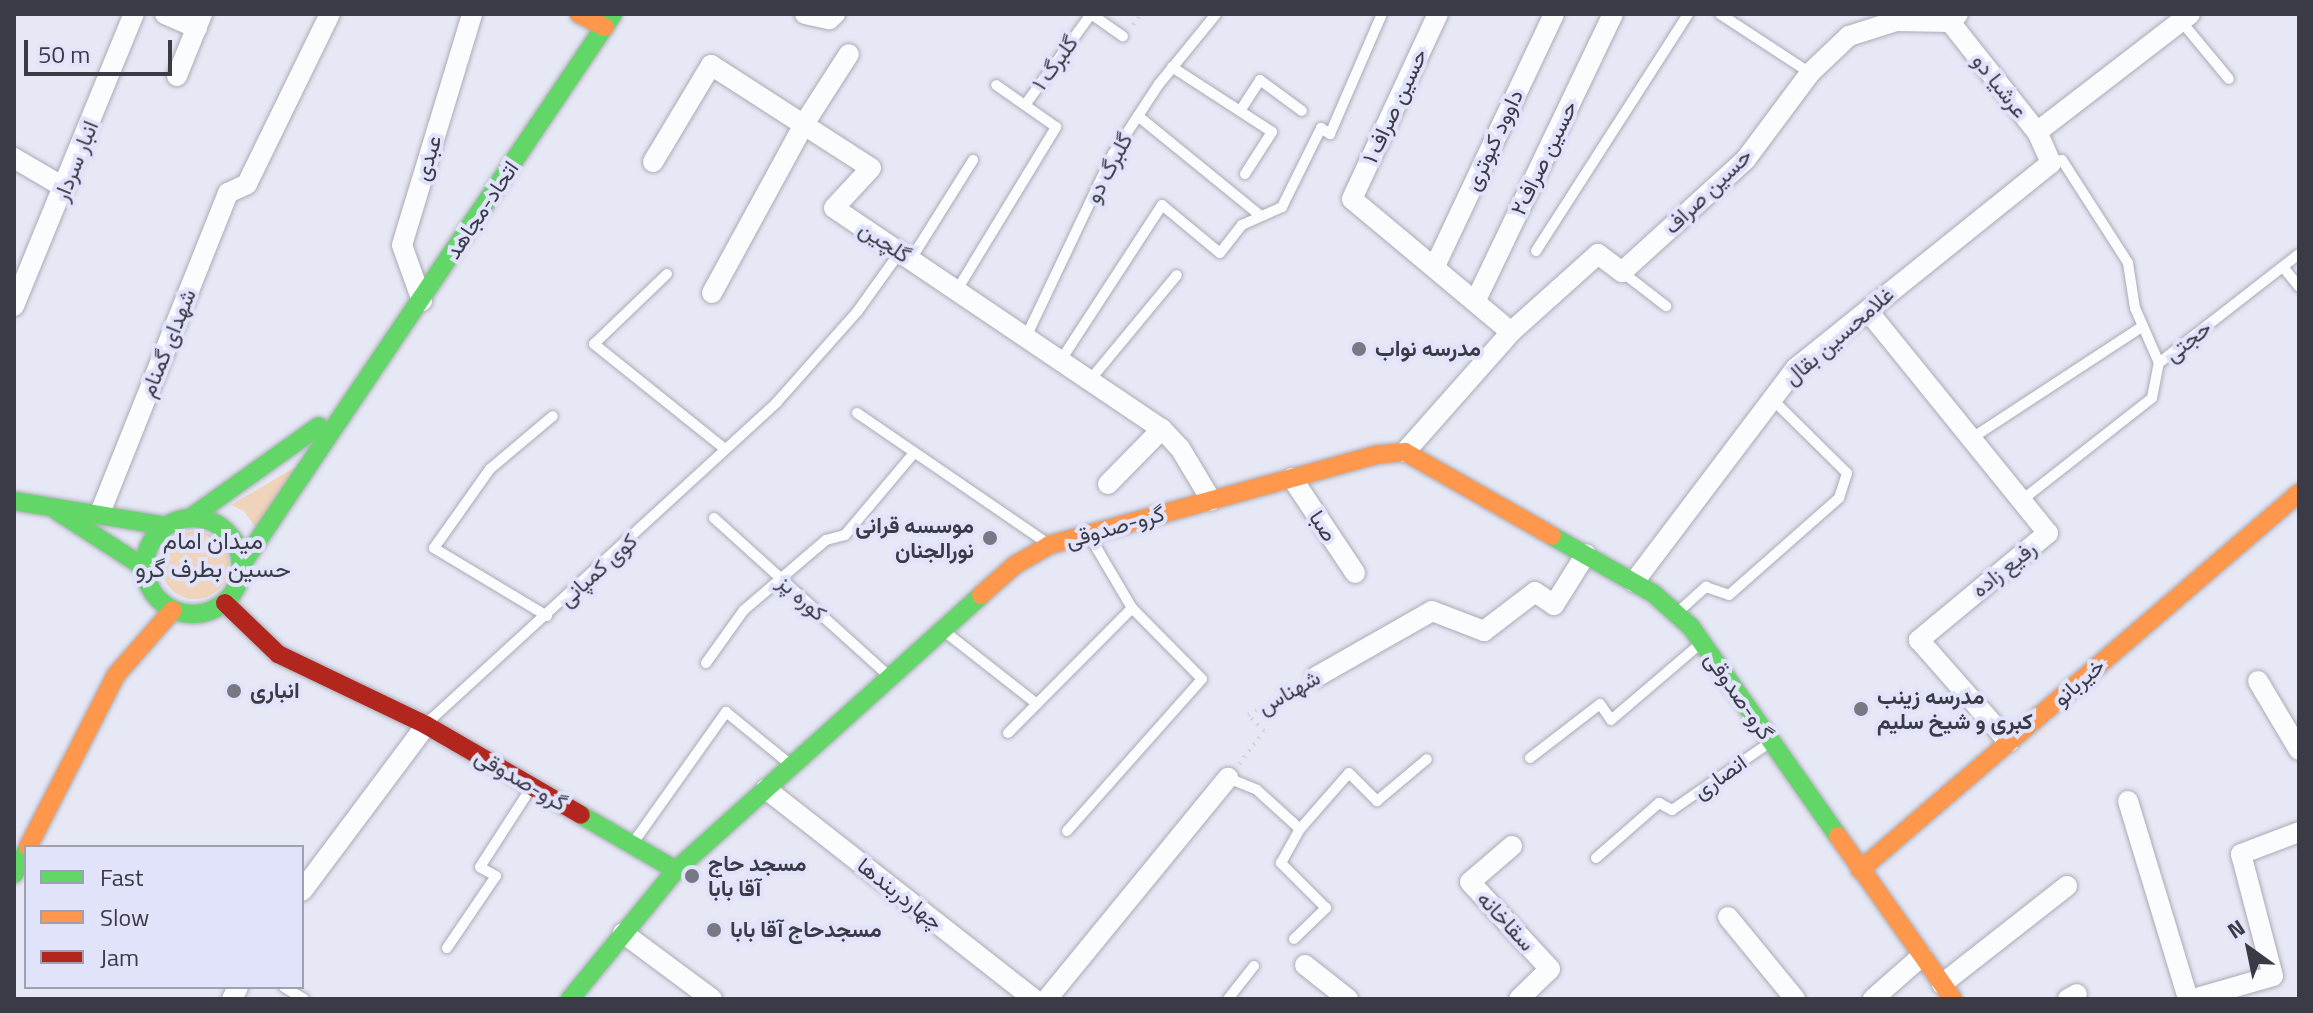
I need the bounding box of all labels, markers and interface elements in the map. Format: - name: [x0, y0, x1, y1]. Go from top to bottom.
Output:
- scale bar: [28, 24, 176, 74]
- street label: گلبرگ ۱: [1026, 30, 1084, 96]
- text: 50 m: [38, 36, 90, 72]
- street label: حسین صراف ۱: [1357, 44, 1433, 168]
- street label: عرشیا دو: [1967, 49, 2033, 123]
- street label: داوود کبوتری: [1459, 85, 1529, 195]
- street label: حسین صراف۲: [1505, 97, 1583, 219]
- street label: انبار سردار: [48, 117, 104, 205]
- street label: گلبرگ دو: [1080, 129, 1138, 207]
- street label: عبدی: [409, 132, 447, 184]
- street label: حسین صراف: [1658, 142, 1758, 240]
- street label: اتحاد-مجاهد: [440, 156, 524, 264]
- street label: گلچین: [854, 215, 916, 269]
- street label: غلامحسین بقال: [1779, 281, 1899, 391]
- street label: شهدای گمنام: [134, 285, 202, 401]
- street label: حجتی: [2159, 315, 2217, 367]
- place label: مدرسه نواب: [1375, 336, 1481, 362]
- marker: مدرسه نواب: [1350, 340, 1368, 358]
- street label: گرو-صدوقی: [1063, 500, 1167, 554]
- street label: صبا: [1303, 505, 1343, 547]
- place label: موسسه قرانی نورالجنان: [855, 512, 974, 564]
- district label: میدان امام حسین بطرف گرو: [135, 527, 291, 583]
- street label: کوی کمپانی: [553, 528, 643, 612]
- marker: موسسه قرانی نورالجنان: [981, 529, 999, 547]
- street label: رفیع زاده: [1966, 535, 2042, 603]
- street label: کوره پز: [772, 569, 832, 627]
- street label: گرو-صدوقی: [1699, 647, 1779, 745]
- street label: خیربانو: [2048, 652, 2110, 712]
- street label: شهناس: [1253, 664, 1325, 720]
- place label: انباری: [250, 678, 300, 704]
- marker: انباری: [225, 682, 243, 700]
- place label: مدرسه زینب کبری و شیخ سلیم: [1877, 683, 2033, 734]
- marker: مدرسه زینب کبری و شیخ سلیم: [1852, 700, 1870, 718]
- street label: گرو-صدوقی: [470, 743, 572, 817]
- street label: انصاری: [1688, 749, 1752, 805]
- legend: [24, 845, 304, 989]
- place label: مسجد حاج آقا بابا: [708, 850, 806, 902]
- street label: چهاردربندها: [852, 852, 948, 936]
- text: Fast: [100, 859, 143, 895]
- marker: مسجد حاج آقا بابا: [683, 867, 701, 885]
- street label: سقاخانه: [1472, 886, 1540, 956]
- text: Slow: [100, 899, 149, 935]
- north arrow: [2209, 909, 2289, 989]
- text: N: [2220, 910, 2252, 947]
- place label: مسجدحاج آقا بابا: [730, 917, 882, 943]
- marker: مسجدحاج آقا بابا: [705, 921, 723, 939]
- text: Jam: [100, 939, 139, 975]

